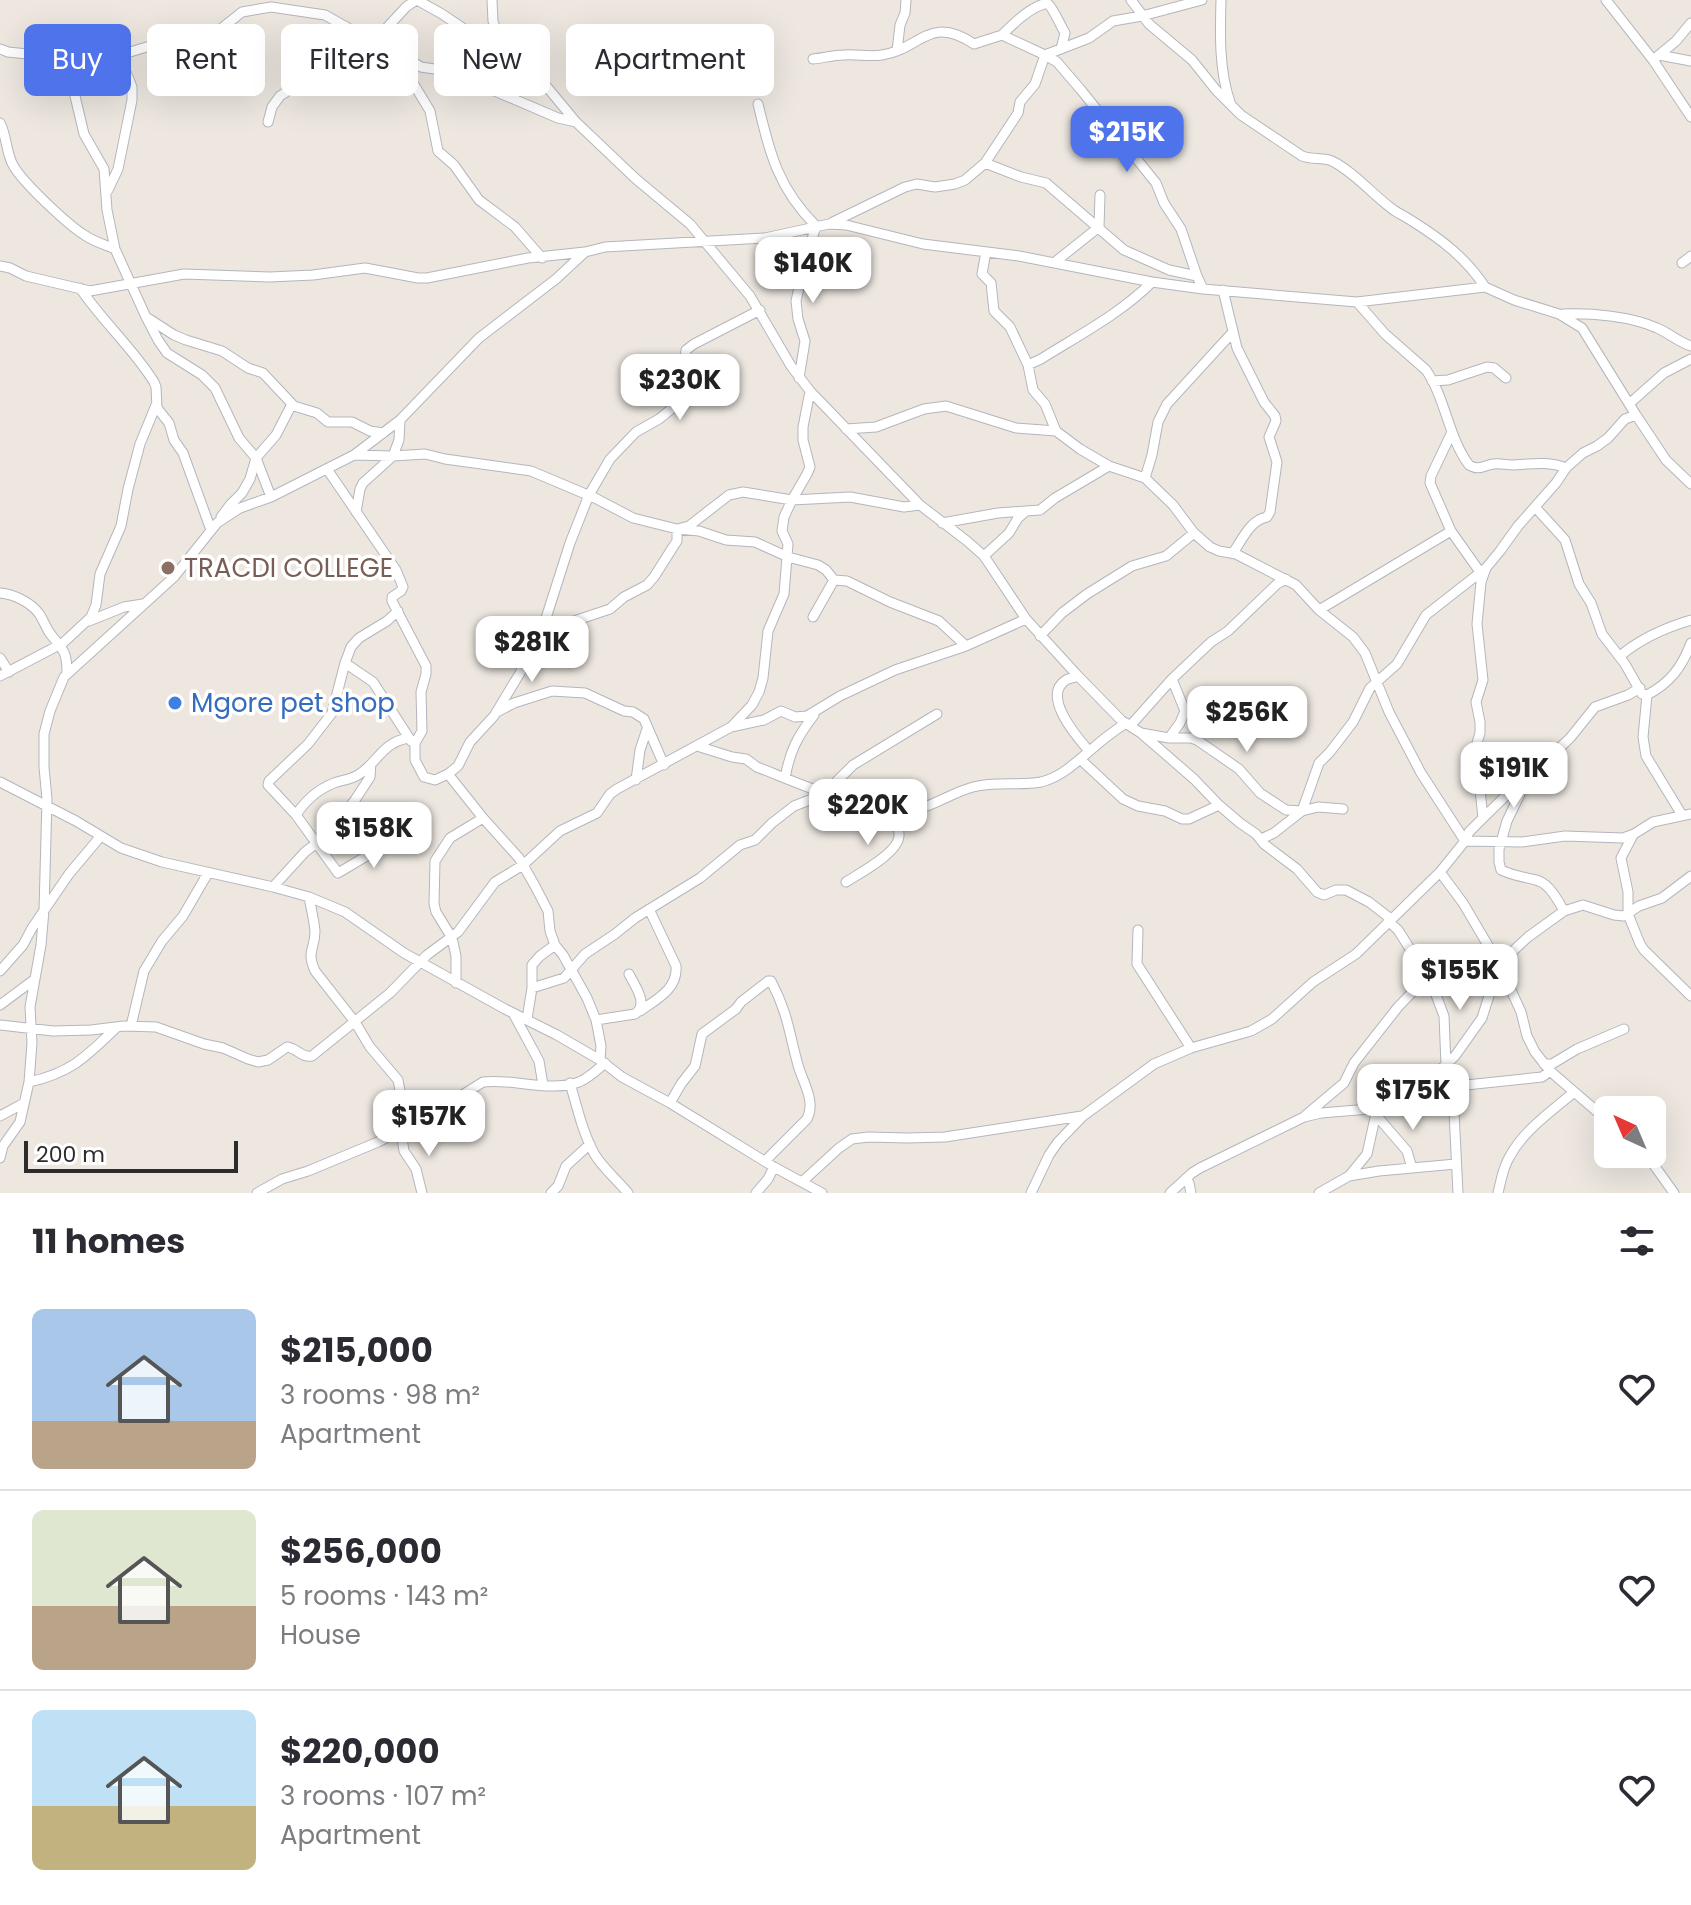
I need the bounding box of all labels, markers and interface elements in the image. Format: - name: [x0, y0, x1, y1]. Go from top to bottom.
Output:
- chip: Buy: [24, 24, 131, 96]
- chip: Rent: [147, 24, 265, 96]
- chip: Filters: [281, 24, 418, 96]
- chip: New: [434, 24, 550, 96]
- chip: Apartment: [566, 24, 774, 96]
- pin: $215K: [1071, 106, 1183, 174]
- text: $215K: [1089, 114, 1165, 150]
- pin: $140K: [757, 237, 869, 305]
- text: $140K: [773, 245, 853, 281]
- pin: $230K: [624, 354, 736, 422]
- text: $230K: [639, 362, 721, 398]
- place label: TRACDI COLLEGE: [184, 550, 393, 586]
- marker: TRACDI COLLEGE: [159, 559, 177, 577]
- pin: $281K: [476, 616, 588, 684]
- text: $281K: [494, 624, 570, 660]
- place label: Mgore pet shop: [191, 685, 395, 721]
- pin: $256K: [1191, 686, 1303, 754]
- marker: Mgore pet shop: [166, 694, 184, 712]
- text: $256K: [1205, 694, 1289, 730]
- pin: $191K: [1458, 742, 1570, 810]
- text: $191K: [1479, 750, 1549, 786]
- pin: $220K: [812, 779, 924, 847]
- text: $220K: [827, 787, 909, 823]
- pin: $158K: [318, 802, 430, 870]
- text: $158K: [335, 810, 413, 846]
- pin: $155K: [1404, 944, 1516, 1012]
- text: $155K: [1421, 952, 1499, 988]
- pin: $175K: [1357, 1064, 1469, 1132]
- text: $175K: [1375, 1072, 1451, 1108]
- pin: $157K: [373, 1090, 485, 1158]
- north arrow: [1594, 1096, 1666, 1168]
- map controls: [1594, 1096, 1666, 1168]
- text: $157K: [391, 1098, 467, 1134]
- scale bar: [24, 1137, 238, 1173]
- text: 200 m: [36, 1139, 105, 1170]
- text: 11 homes: [32, 1217, 185, 1265]
- icon: filters: [1615, 1219, 1659, 1263]
- text: $215,000: [280, 1326, 433, 1374]
- icon: home: [96, 1341, 192, 1437]
- icon: heart: [1615, 1367, 1659, 1411]
- text: 3 rooms · 98 m²: [280, 1377, 480, 1413]
- text: Apartment: [280, 1416, 421, 1452]
- text: $256,000: [280, 1527, 442, 1575]
- icon: home: [96, 1542, 192, 1638]
- icon: heart: [1615, 1568, 1659, 1612]
- text: 5 rooms · 143 m²: [280, 1578, 488, 1614]
- text: House: [280, 1617, 361, 1653]
- text: $220,000: [280, 1727, 440, 1775]
- icon: home: [96, 1742, 192, 1838]
- icon: heart: [1615, 1768, 1659, 1812]
- text: 3 rooms · 107 m²: [280, 1778, 486, 1814]
- text: Apartment: [280, 1817, 421, 1853]

